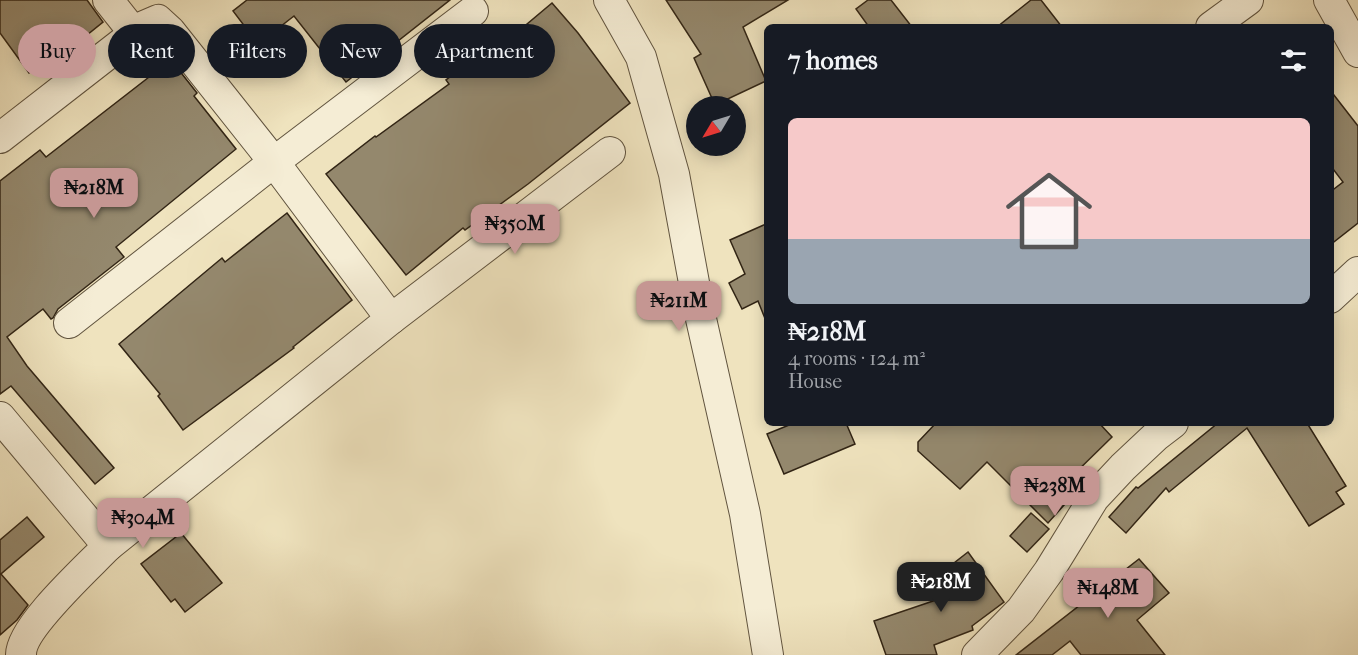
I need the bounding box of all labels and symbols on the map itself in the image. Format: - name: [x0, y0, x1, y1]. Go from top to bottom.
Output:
- north arrow: [686, 96, 746, 156]
- pin: ₦218M: [52, 168, 136, 219]
- pin: ₦350M: [473, 204, 557, 255]
- pin: ₦211M: [637, 281, 721, 332]
- pin: ₦238M: [1013, 466, 1097, 517]
- pin: ₦304M: [101, 498, 185, 549]
- pin: ₦218M: [899, 562, 983, 613]
- pin: ₦148M: [1066, 568, 1150, 619]

